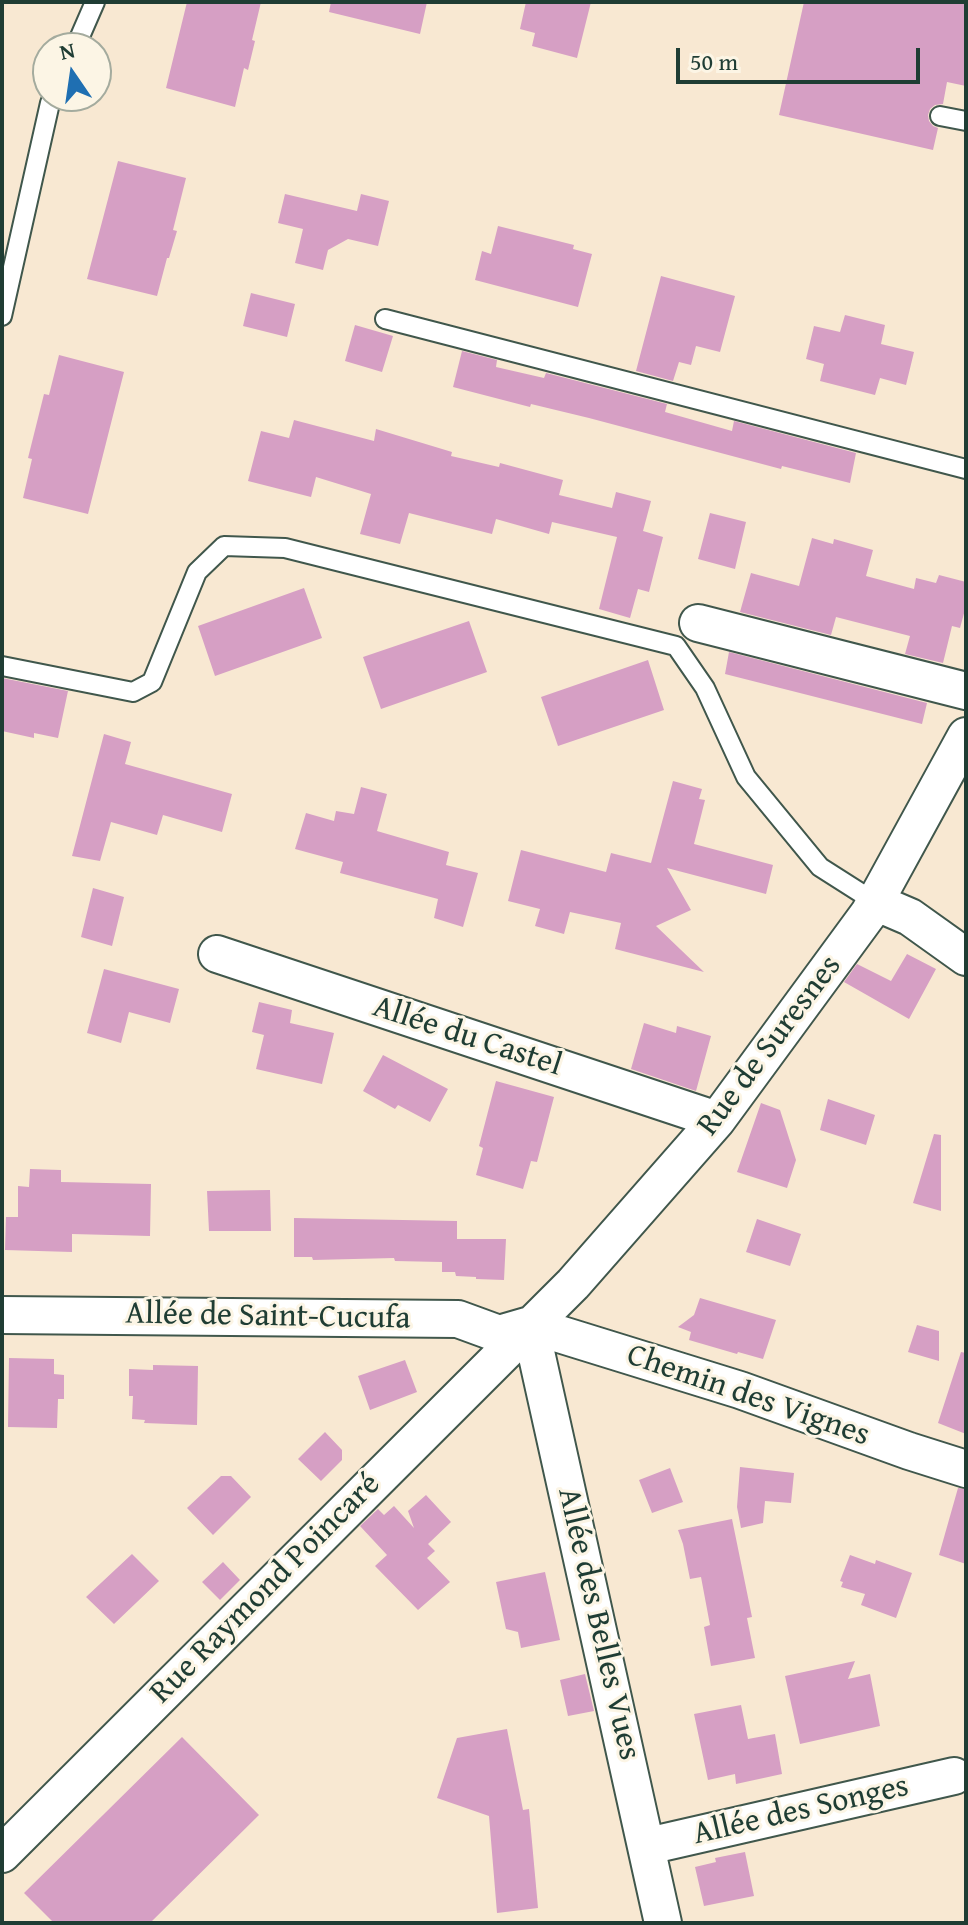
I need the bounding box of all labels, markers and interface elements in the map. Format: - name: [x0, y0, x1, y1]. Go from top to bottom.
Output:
- north arrow: [32, 32, 112, 112]
- scale bar: [680, 32, 924, 82]
- text: N: [56, 33, 78, 68]
- text: 50 m: [690, 44, 738, 79]
- street label: Rue de Suresnes: [690, 948, 850, 1144]
- street label: Allée du Castel: [368, 988, 566, 1086]
- street label: Allée de Saint-Cucufa: [125, 1295, 411, 1339]
- street label: Chemin des Vignes: [622, 1337, 874, 1455]
- street label: Rue Raymond Poincaré: [143, 1466, 389, 1712]
- street label: Allée des Belles Vues: [548, 1484, 648, 1764]
- street label: Allée des Songes: [690, 1768, 912, 1854]

